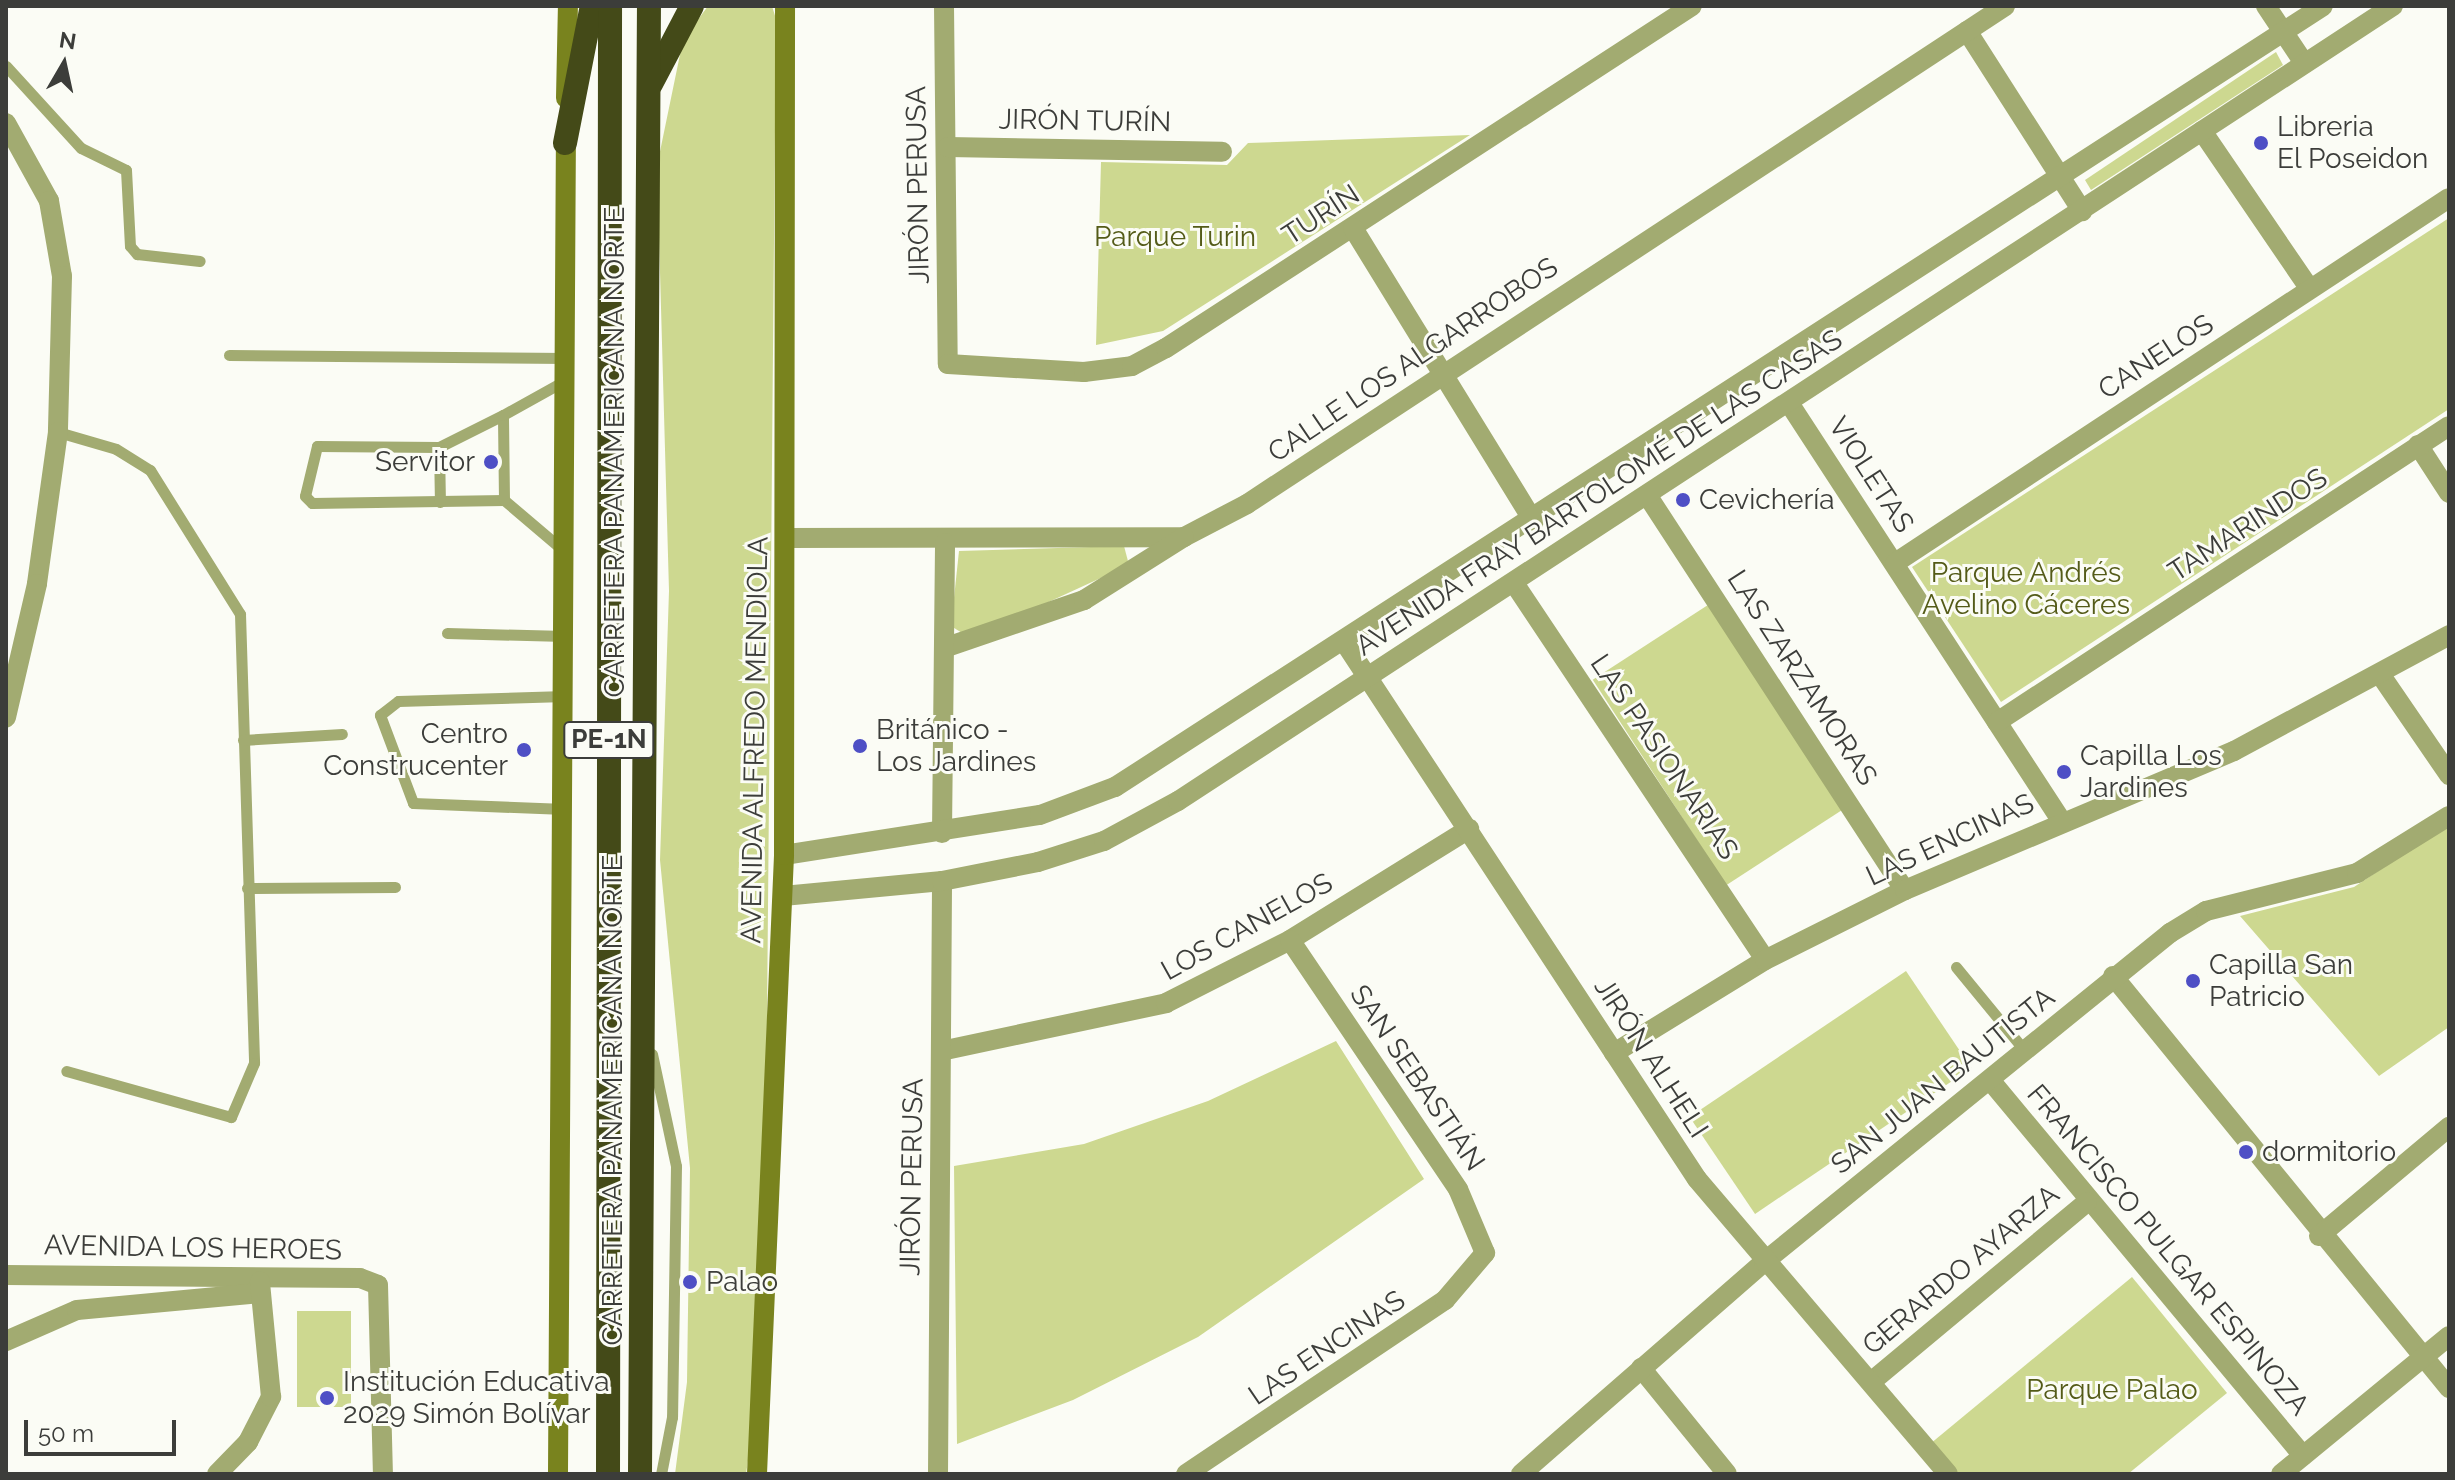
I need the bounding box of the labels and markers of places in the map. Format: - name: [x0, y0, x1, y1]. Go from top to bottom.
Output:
- place label: Libreria El Poseidon: [2277, 110, 2429, 176]
- marker: Libreria El Poseidon: [2252, 134, 2270, 152]
- place label: Servitor: [375, 445, 475, 479]
- marker: Servitor: [482, 453, 500, 471]
- place label: Cevichería: [1699, 483, 1835, 517]
- marker: Cevichería: [1674, 491, 1692, 509]
- place label: Británico - Los Jardines: [876, 713, 1037, 779]
- place label: Centro Construcenter: [323, 717, 508, 783]
- marker: Británico - Los Jardines: [851, 737, 869, 755]
- place label: Capilla Los Jardines: [2080, 739, 2222, 805]
- marker: Centro Construcenter: [515, 741, 533, 759]
- marker: Capilla Los Jardines: [2055, 763, 2073, 781]
- place label: Capilla San Patricio: [2209, 948, 2353, 1014]
- marker: Capilla San Patricio: [2184, 972, 2202, 990]
- place label: dormitorio: [2262, 1135, 2396, 1169]
- marker: dormitorio: [2237, 1143, 2255, 1161]
- place label: Palao: [706, 1265, 778, 1299]
- marker: Palao: [681, 1273, 699, 1291]
- place label: Institución Educativa 2029 Simón Bolívar: [343, 1365, 609, 1431]
- marker: Institución Educativa 2029 Simón Bolívar: [318, 1389, 336, 1407]

